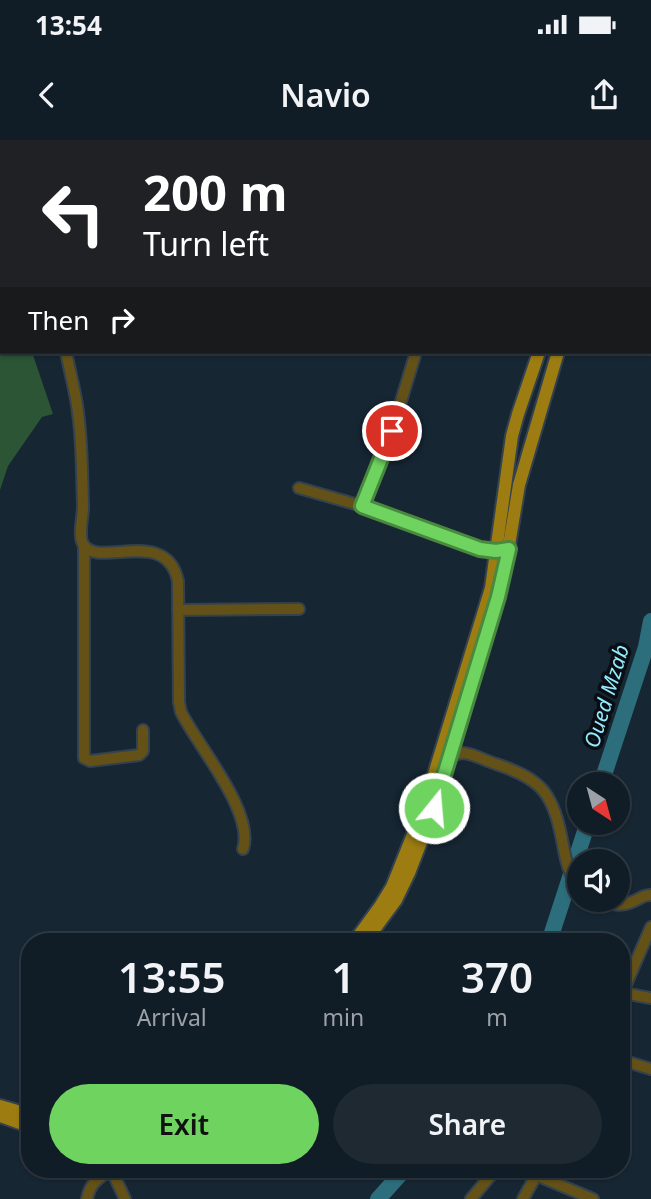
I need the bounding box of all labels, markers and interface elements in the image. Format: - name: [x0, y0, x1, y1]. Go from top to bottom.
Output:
- text: 13:54: [35, 7, 102, 43]
- text: Navio: [280, 73, 371, 116]
- icon: back: [28, 76, 66, 114]
- icon: share: [585, 76, 623, 114]
- text: 200 m: [143, 159, 288, 225]
- icon: left: [28, 168, 119, 259]
- text: Turn left: [143, 222, 269, 265]
- icon: right: [103, 301, 141, 339]
- text: Then: [28, 302, 89, 338]
- pin: [362, 401, 422, 461]
- icon: arrive: [373, 412, 411, 450]
- water label: Oued Mzab: [577, 641, 635, 751]
- position arrow: [397, 771, 471, 845]
- north arrow: [567, 772, 630, 835]
- map controls: [567, 772, 630, 912]
- button: sound: [567, 849, 630, 912]
- text: 13:55: [118, 948, 226, 1005]
- text: 1: [331, 948, 355, 1005]
- text: 370: [461, 948, 533, 1005]
- text: Arrival: [137, 1001, 207, 1033]
- text: min: [322, 1001, 364, 1033]
- text: m: [486, 1001, 508, 1033]
- button: Exit: [49, 1084, 319, 1164]
- button: Share: [333, 1084, 602, 1164]

